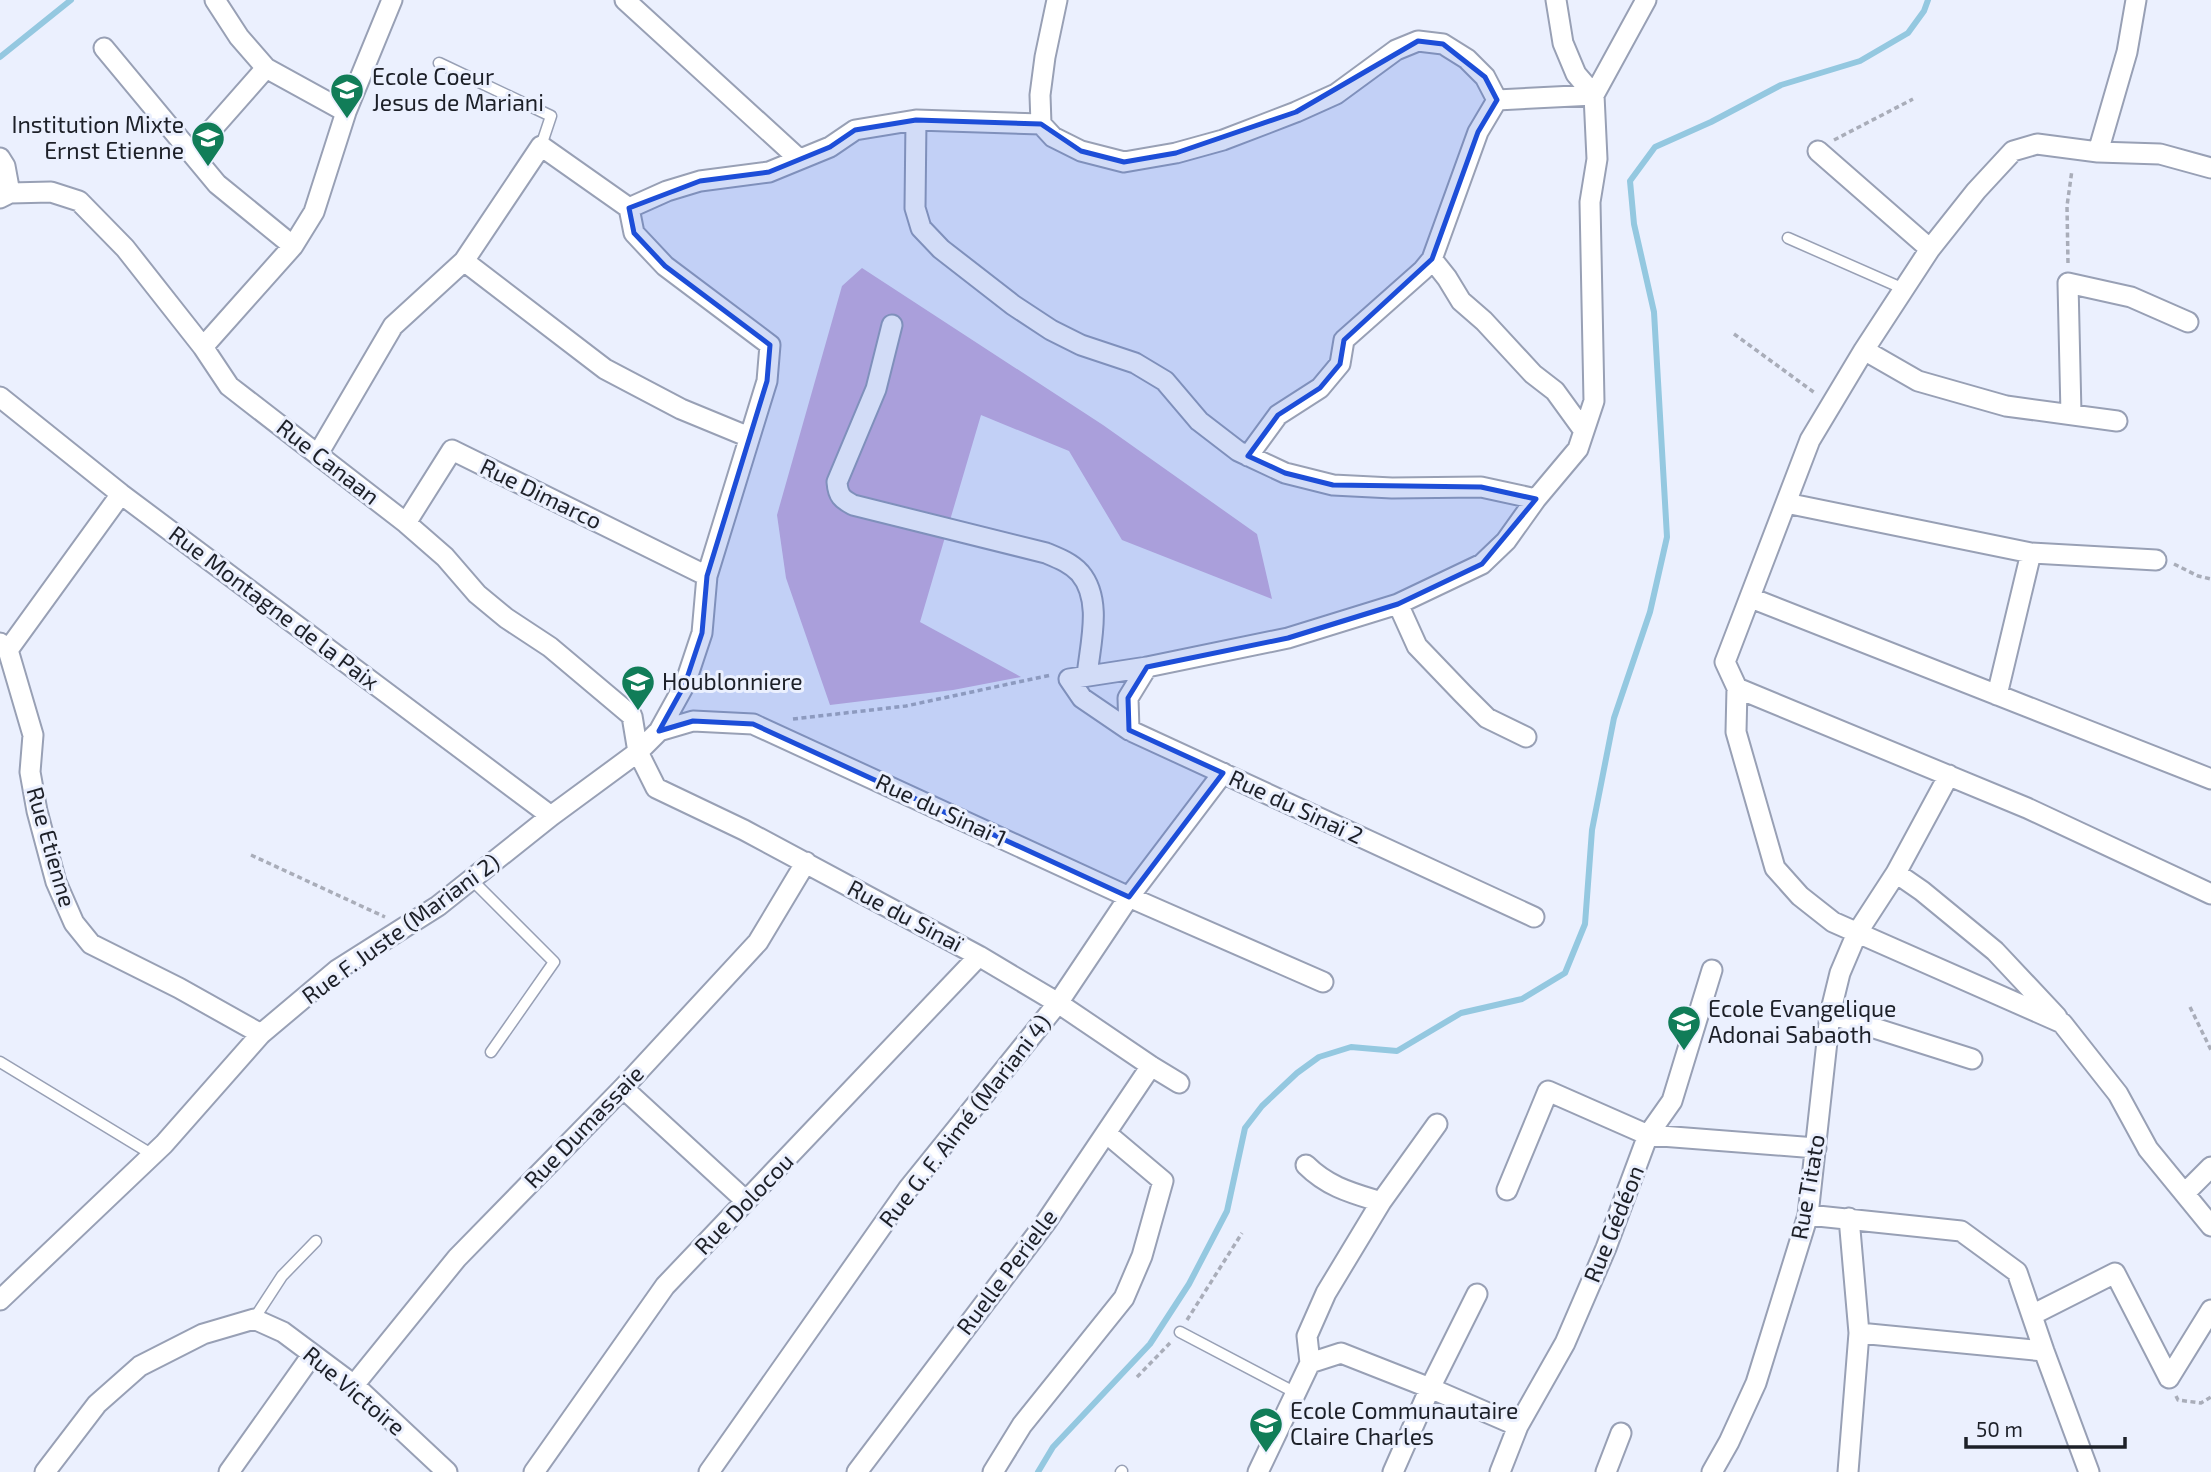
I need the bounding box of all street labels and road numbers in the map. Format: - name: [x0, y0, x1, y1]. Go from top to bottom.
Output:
- street label: Rue Canaan: [272, 412, 386, 510]
- street label: Rue Dimarco: [476, 452, 607, 535]
- street label: Rue Montagne de la Paix: [164, 519, 385, 695]
- street label: Rue du Sinaï 2: [1225, 763, 1368, 849]
- street label: Rue du Sinaï 1: [872, 767, 1011, 852]
- street label: Rue Etienne: [21, 783, 82, 910]
- street label: Rue F. Juste (Mariani 2): [296, 847, 505, 1009]
- street label: Rue du Sinaï: [843, 873, 968, 957]
- street label: Rue G. F. Aimé (Mariani 4): [872, 1008, 1056, 1232]
- street label: Rue Dumassaie: [518, 1059, 649, 1194]
- street label: Rue Titato: [1784, 1132, 1830, 1242]
- street label: Rue Dolocou: [688, 1147, 799, 1260]
- street label: Rue Gédéon: [1577, 1161, 1649, 1286]
- street label: Ruelle Perielle: [950, 1203, 1062, 1340]
- street label: Rue Victoire: [298, 1340, 411, 1441]

